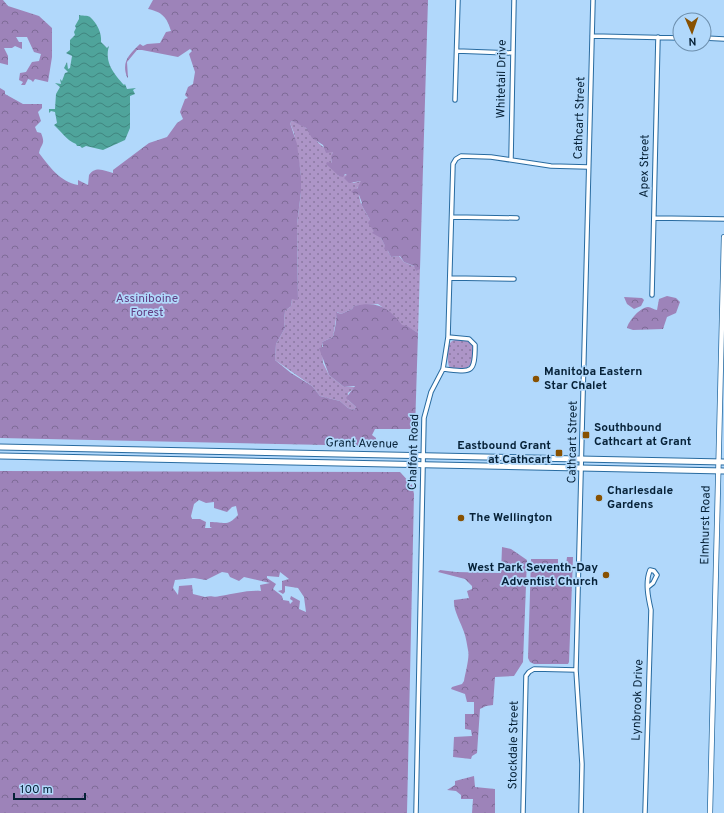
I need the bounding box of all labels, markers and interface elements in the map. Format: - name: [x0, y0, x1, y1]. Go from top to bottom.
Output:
- north arrow: [672, 12, 712, 52]
- text: N: [688, 34, 697, 48]
- street label: Whitetail Drive: [493, 39, 511, 119]
- street label: Cathcart Street: [571, 76, 589, 160]
- street label: Apex Street: [636, 134, 654, 198]
- park label: Assiniboine Forest: [116, 291, 178, 321]
- place label: Manitoba Eastern Star Chalet: [544, 364, 642, 394]
- marker: Manitoba Eastern Star Chalet: [531, 374, 541, 384]
- street label: Cathcart Street: [564, 401, 582, 483]
- street label: Chalfont Road: [405, 414, 423, 490]
- place label: Southbound Cathcart at Grant: [594, 420, 692, 450]
- marker: Southbound Cathcart at Grant: [581, 430, 591, 440]
- street label: Grant Avenue: [325, 435, 399, 453]
- place label: Eastbound Grant at Cathcart: [457, 438, 551, 468]
- marker: Eastbound Grant at Cathcart: [554, 448, 564, 458]
- place label: Charlesdale Gardens: [607, 483, 673, 513]
- street label: Elmhurst Road: [697, 485, 715, 565]
- marker: Charlesdale Gardens: [594, 493, 604, 503]
- place label: The Wellington: [469, 510, 552, 526]
- marker: The Wellington: [456, 513, 466, 523]
- place label: West Park Seventh-Day Adventist Church: [468, 560, 598, 590]
- marker: West Park Seventh-Day Adventist Church: [601, 570, 611, 580]
- street label: Lynbrook Drive: [629, 659, 647, 741]
- street label: Stockdale Street: [505, 700, 523, 790]
- scale bar: [14, 775, 85, 801]
- text: 100 m: [20, 782, 53, 798]

